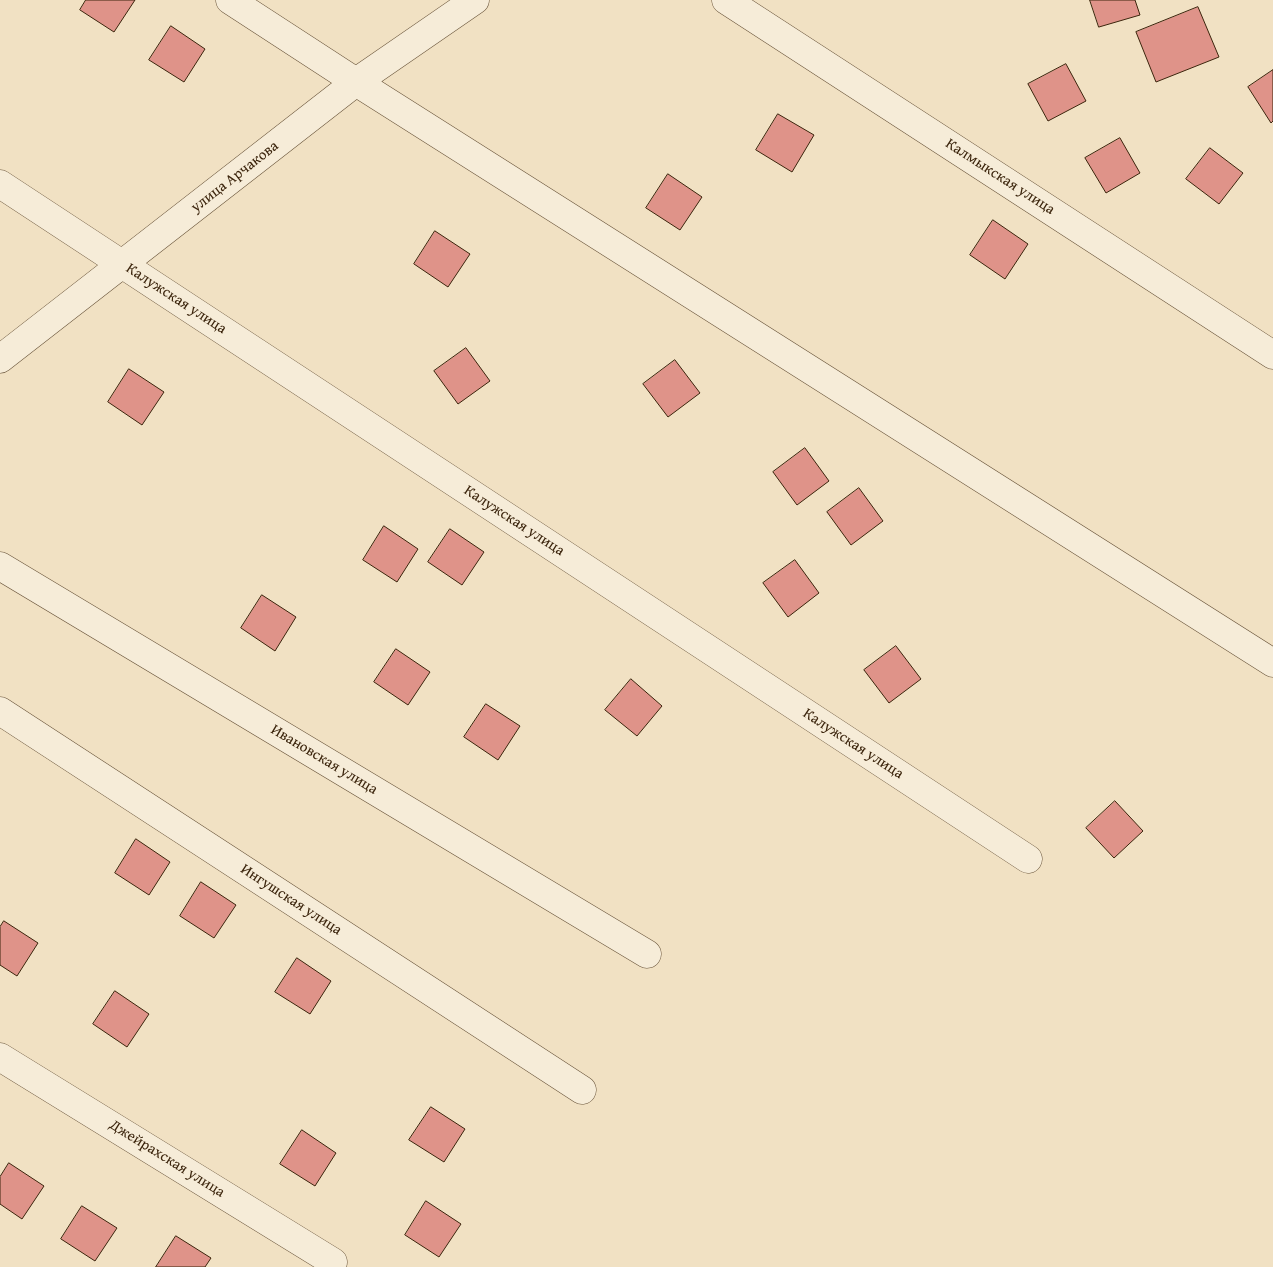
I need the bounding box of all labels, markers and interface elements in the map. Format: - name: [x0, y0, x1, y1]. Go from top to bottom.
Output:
- street label: Калмыкская улица: [942, 135, 1058, 219]
- street label: улица Арчакова: [188, 137, 282, 217]
- street label: Калужская улица: [122, 260, 230, 338]
- street label: Калужская улица: [460, 482, 568, 560]
- street label: Калужская улица: [799, 705, 907, 783]
- street label: Ивановская улица: [267, 721, 381, 799]
- street label: Ингушская улица: [237, 861, 345, 939]
- street label: Джейрахская улица: [106, 1116, 228, 1202]

